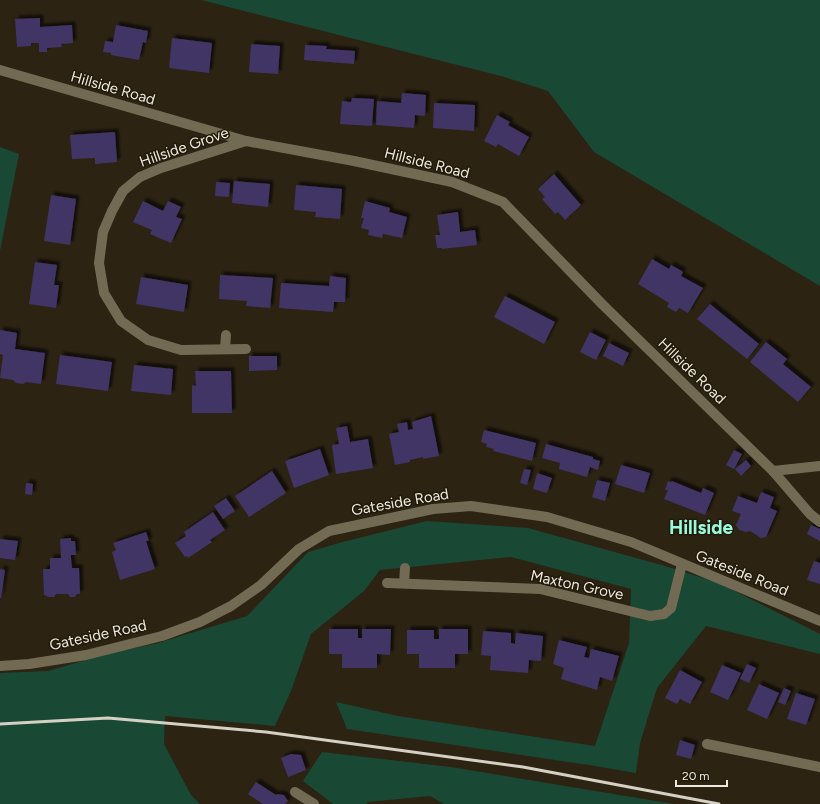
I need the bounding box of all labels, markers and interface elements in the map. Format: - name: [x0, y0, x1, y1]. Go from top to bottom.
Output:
- street label: Hillside Road: [69, 67, 157, 109]
- street label: Hillside Grove: [137, 123, 231, 171]
- street label: Hillside Road: [383, 144, 471, 182]
- street label: Hillside Road: [654, 334, 730, 408]
- street label: Gateside Road: [350, 485, 450, 519]
- district label: Hillside: [669, 516, 734, 539]
- street label: Gateside Road: [693, 546, 791, 600]
- street label: Maxton Grove: [529, 566, 625, 604]
- street label: Gateside Road: [48, 616, 148, 654]
- scale bar: [676, 762, 727, 788]
- text: 20 m: [682, 769, 710, 783]

